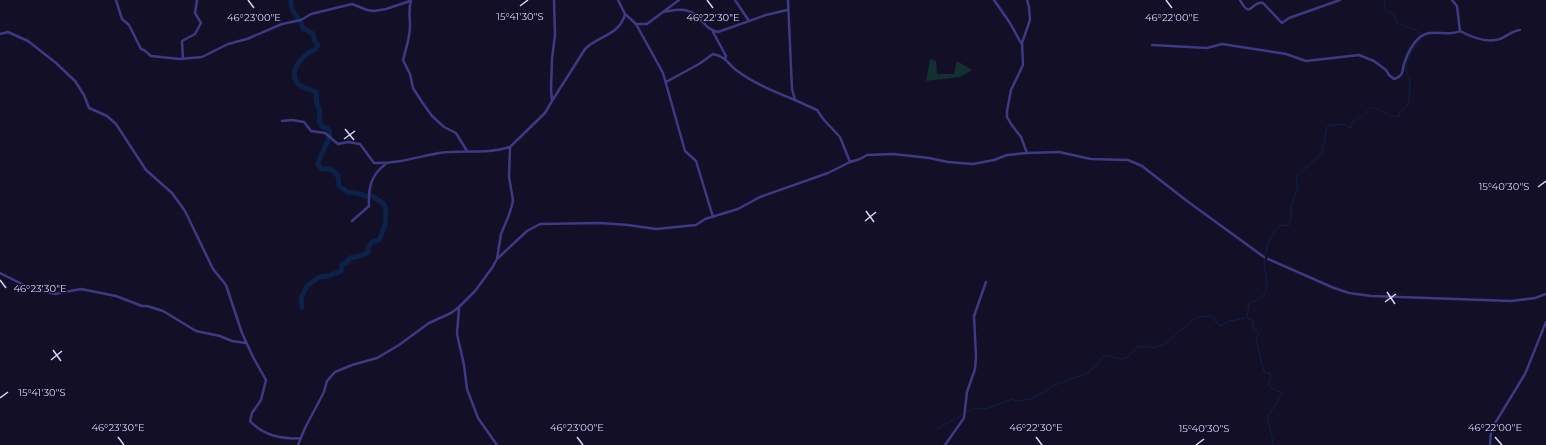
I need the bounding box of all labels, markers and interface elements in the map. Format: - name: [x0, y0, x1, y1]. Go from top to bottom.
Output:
- text: 15°41'30"S: [496, 10, 544, 23]
- text: 46°23'00"E: [227, 11, 281, 24]
- text: 46°22'30"E: [686, 11, 740, 24]
- text: 46°22'00"E: [1145, 11, 1199, 24]
- text: 15°40'30"S: [1479, 180, 1529, 193]
- text: 46°23'30"E: [13, 282, 67, 295]
- text: 15°41'30"S: [18, 386, 66, 399]
- text: 46°23'30"E: [91, 421, 145, 434]
- text: 46°23'00"E: [550, 421, 604, 434]
- text: 46°22'30"E: [1009, 421, 1063, 434]
- text: 46°22'00"E: [1468, 421, 1522, 434]
- text: 15°40'30"S: [1179, 422, 1229, 435]

